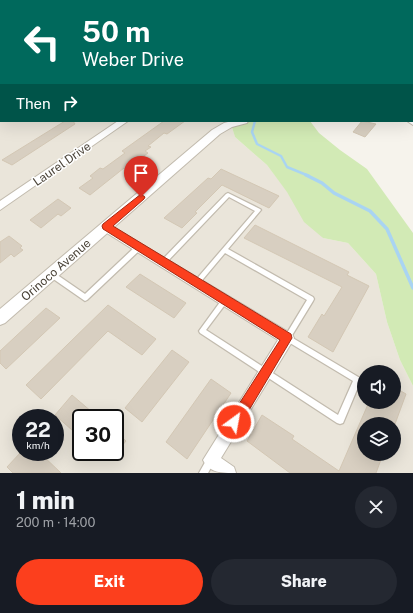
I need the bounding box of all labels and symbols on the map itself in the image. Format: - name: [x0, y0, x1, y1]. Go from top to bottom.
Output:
- street label: Laurel Drive: [31, 139, 94, 189]
- pin: [124, 156, 158, 197]
- street label: Orinoco Avenue: [18, 236, 94, 304]
- position arrow: [213, 401, 255, 443]
- speed limit sign: 30: [72, 409, 124, 461]

